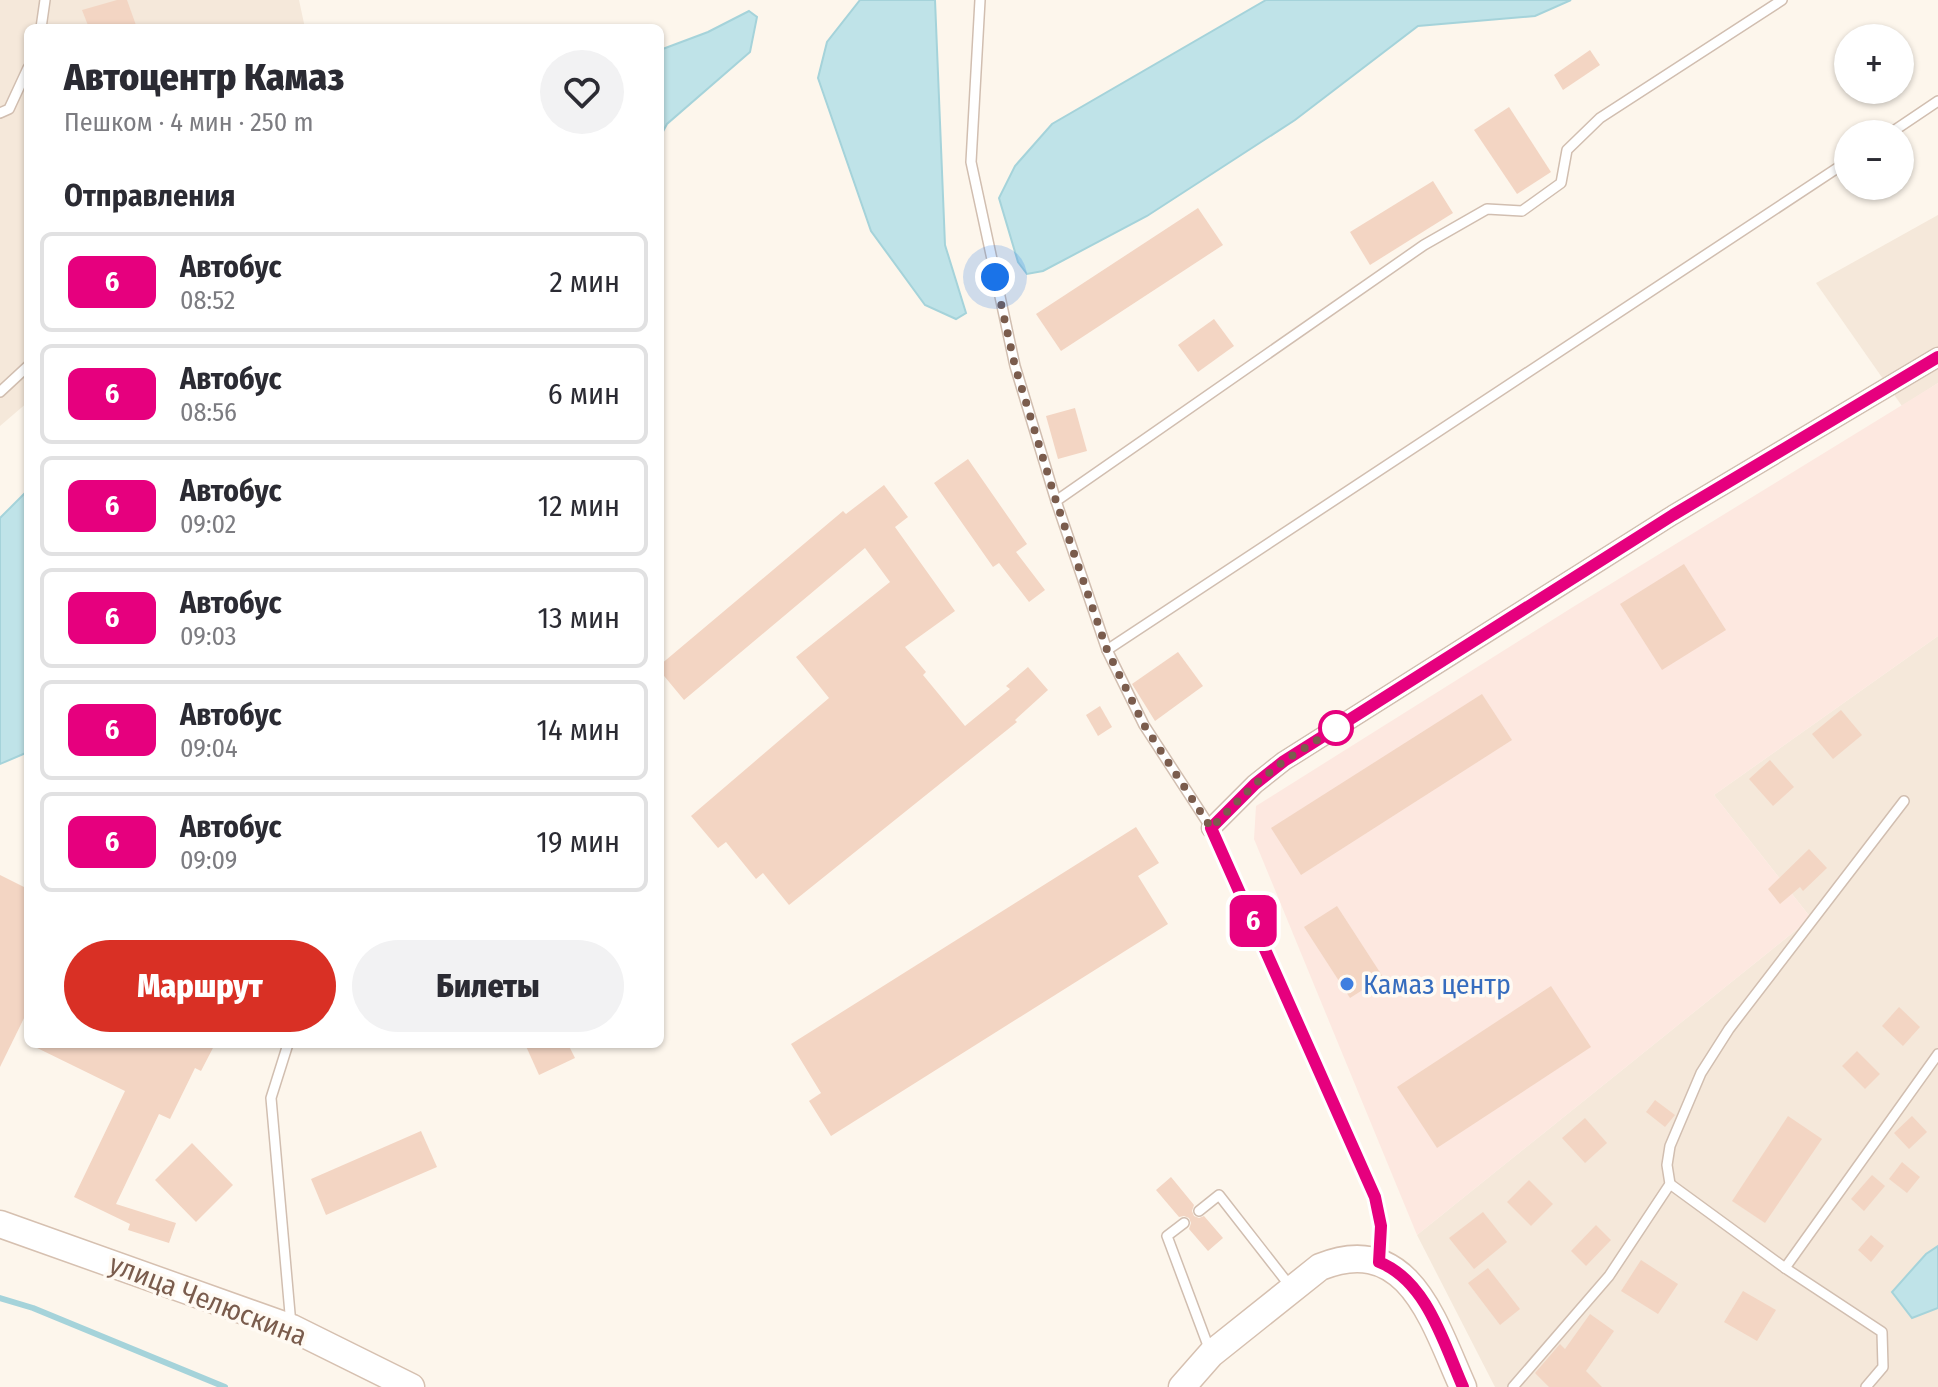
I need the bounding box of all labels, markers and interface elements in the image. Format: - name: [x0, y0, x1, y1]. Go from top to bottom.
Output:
- map controls: [1834, 24, 1914, 200]
- button: +: [1834, 24, 1914, 104]
- button: heart: [540, 50, 624, 134]
- text: Автоцентр Камаз: [64, 54, 344, 100]
- text: Пешком · 4 мин · 250 m: [64, 107, 313, 138]
- button: −: [1834, 120, 1914, 200]
- text: Отправления: [64, 178, 235, 214]
- text: Автобус: [180, 249, 282, 285]
- your location: [975, 257, 1015, 297]
- text: 2 мин: [549, 264, 620, 300]
- text: 6: [105, 265, 119, 298]
- text: 08:52: [180, 285, 235, 316]
- text: Автобус: [180, 361, 282, 397]
- text: 6 мин: [548, 376, 620, 412]
- text: 6: [105, 377, 119, 410]
- text: 08:56: [180, 397, 237, 428]
- text: Автобус: [180, 473, 282, 509]
- text: 12 мин: [538, 488, 620, 524]
- text: 6: [105, 489, 119, 522]
- text: 09:02: [180, 509, 236, 540]
- text: Автобус: [180, 585, 282, 621]
- text: 13 мин: [537, 600, 620, 636]
- text: 6: [105, 601, 119, 634]
- text: 09:03: [180, 621, 237, 652]
- text: Автобус: [180, 697, 282, 733]
- unlabelled marker: [1319, 711, 1353, 745]
- text: 14 мин: [536, 712, 620, 748]
- text: 6: [105, 713, 119, 746]
- text: 09:04: [180, 733, 238, 764]
- text: Автобус: [180, 809, 282, 845]
- text: 19 мин: [536, 824, 620, 860]
- text: 6: [105, 825, 119, 858]
- text: 09:09: [180, 845, 237, 876]
- line badge: 6: [1227, 895, 1279, 947]
- text: 6: [1246, 904, 1260, 937]
- button: Маршрут: [64, 940, 336, 1032]
- button: Билеты: [352, 940, 624, 1032]
- place label: Камаз центр: [1363, 968, 1511, 1001]
- marker: Камаз центр: [1338, 975, 1356, 993]
- street label: улица Челюскина: [105, 1247, 311, 1353]

